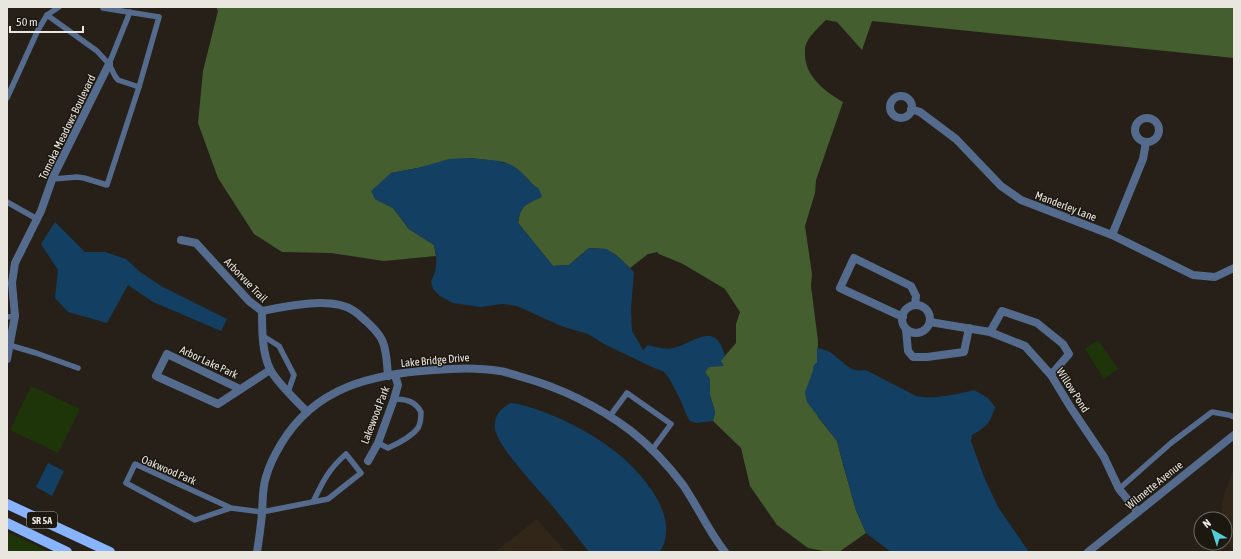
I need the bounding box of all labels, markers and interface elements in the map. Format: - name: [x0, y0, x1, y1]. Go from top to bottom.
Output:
- scale bar: [10, 8, 83, 34]
- text: 50 m: [16, 15, 38, 29]
- street label: Tomoka Meadows Boulevard: [36, 73, 98, 181]
- street label: Manderley Lane: [1034, 189, 1098, 223]
- street label: Arborvue Trail: [222, 256, 270, 304]
- street label: Arbor Lake Park: [178, 343, 240, 381]
- street label: Lake Bridge Drive: [400, 351, 470, 369]
- street label: Willow Pond: [1054, 366, 1092, 414]
- street label: Lakewood Park: [359, 384, 392, 446]
- street label: Oakwood Park: [140, 453, 198, 487]
- street label: Wilmette Avenue: [1123, 458, 1185, 512]
- north arrow: [1193, 511, 1233, 551]
- road number: SR 5A: [27, 512, 57, 528]
- text: N: [1200, 517, 1213, 530]

